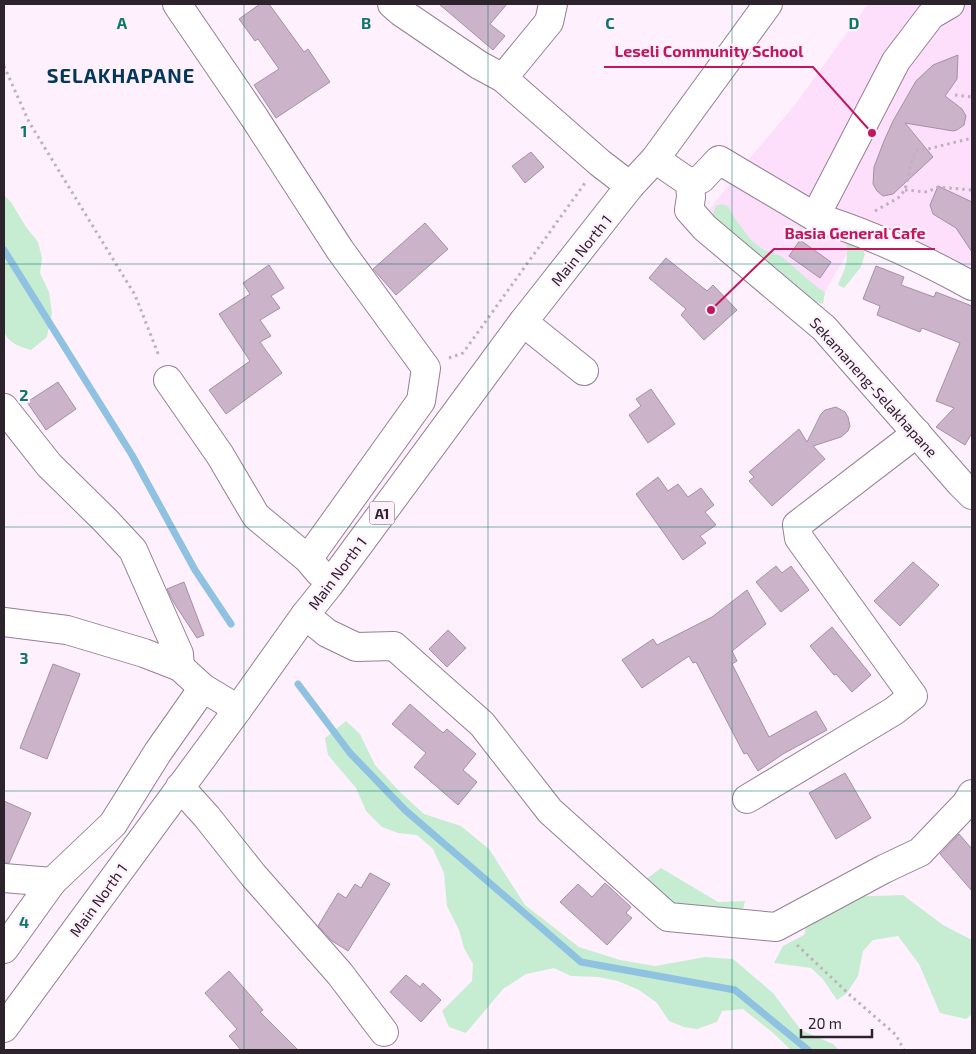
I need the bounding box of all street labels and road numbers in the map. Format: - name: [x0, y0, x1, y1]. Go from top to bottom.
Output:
- street label: Main North 1: [547, 211, 615, 289]
- street label: Sekamaneng-Selakhapane: [807, 314, 941, 460]
- road number: A1: [370, 502, 394, 524]
- street label: Main North 1: [304, 533, 370, 613]
- street label: Main North 1: [65, 860, 131, 940]

